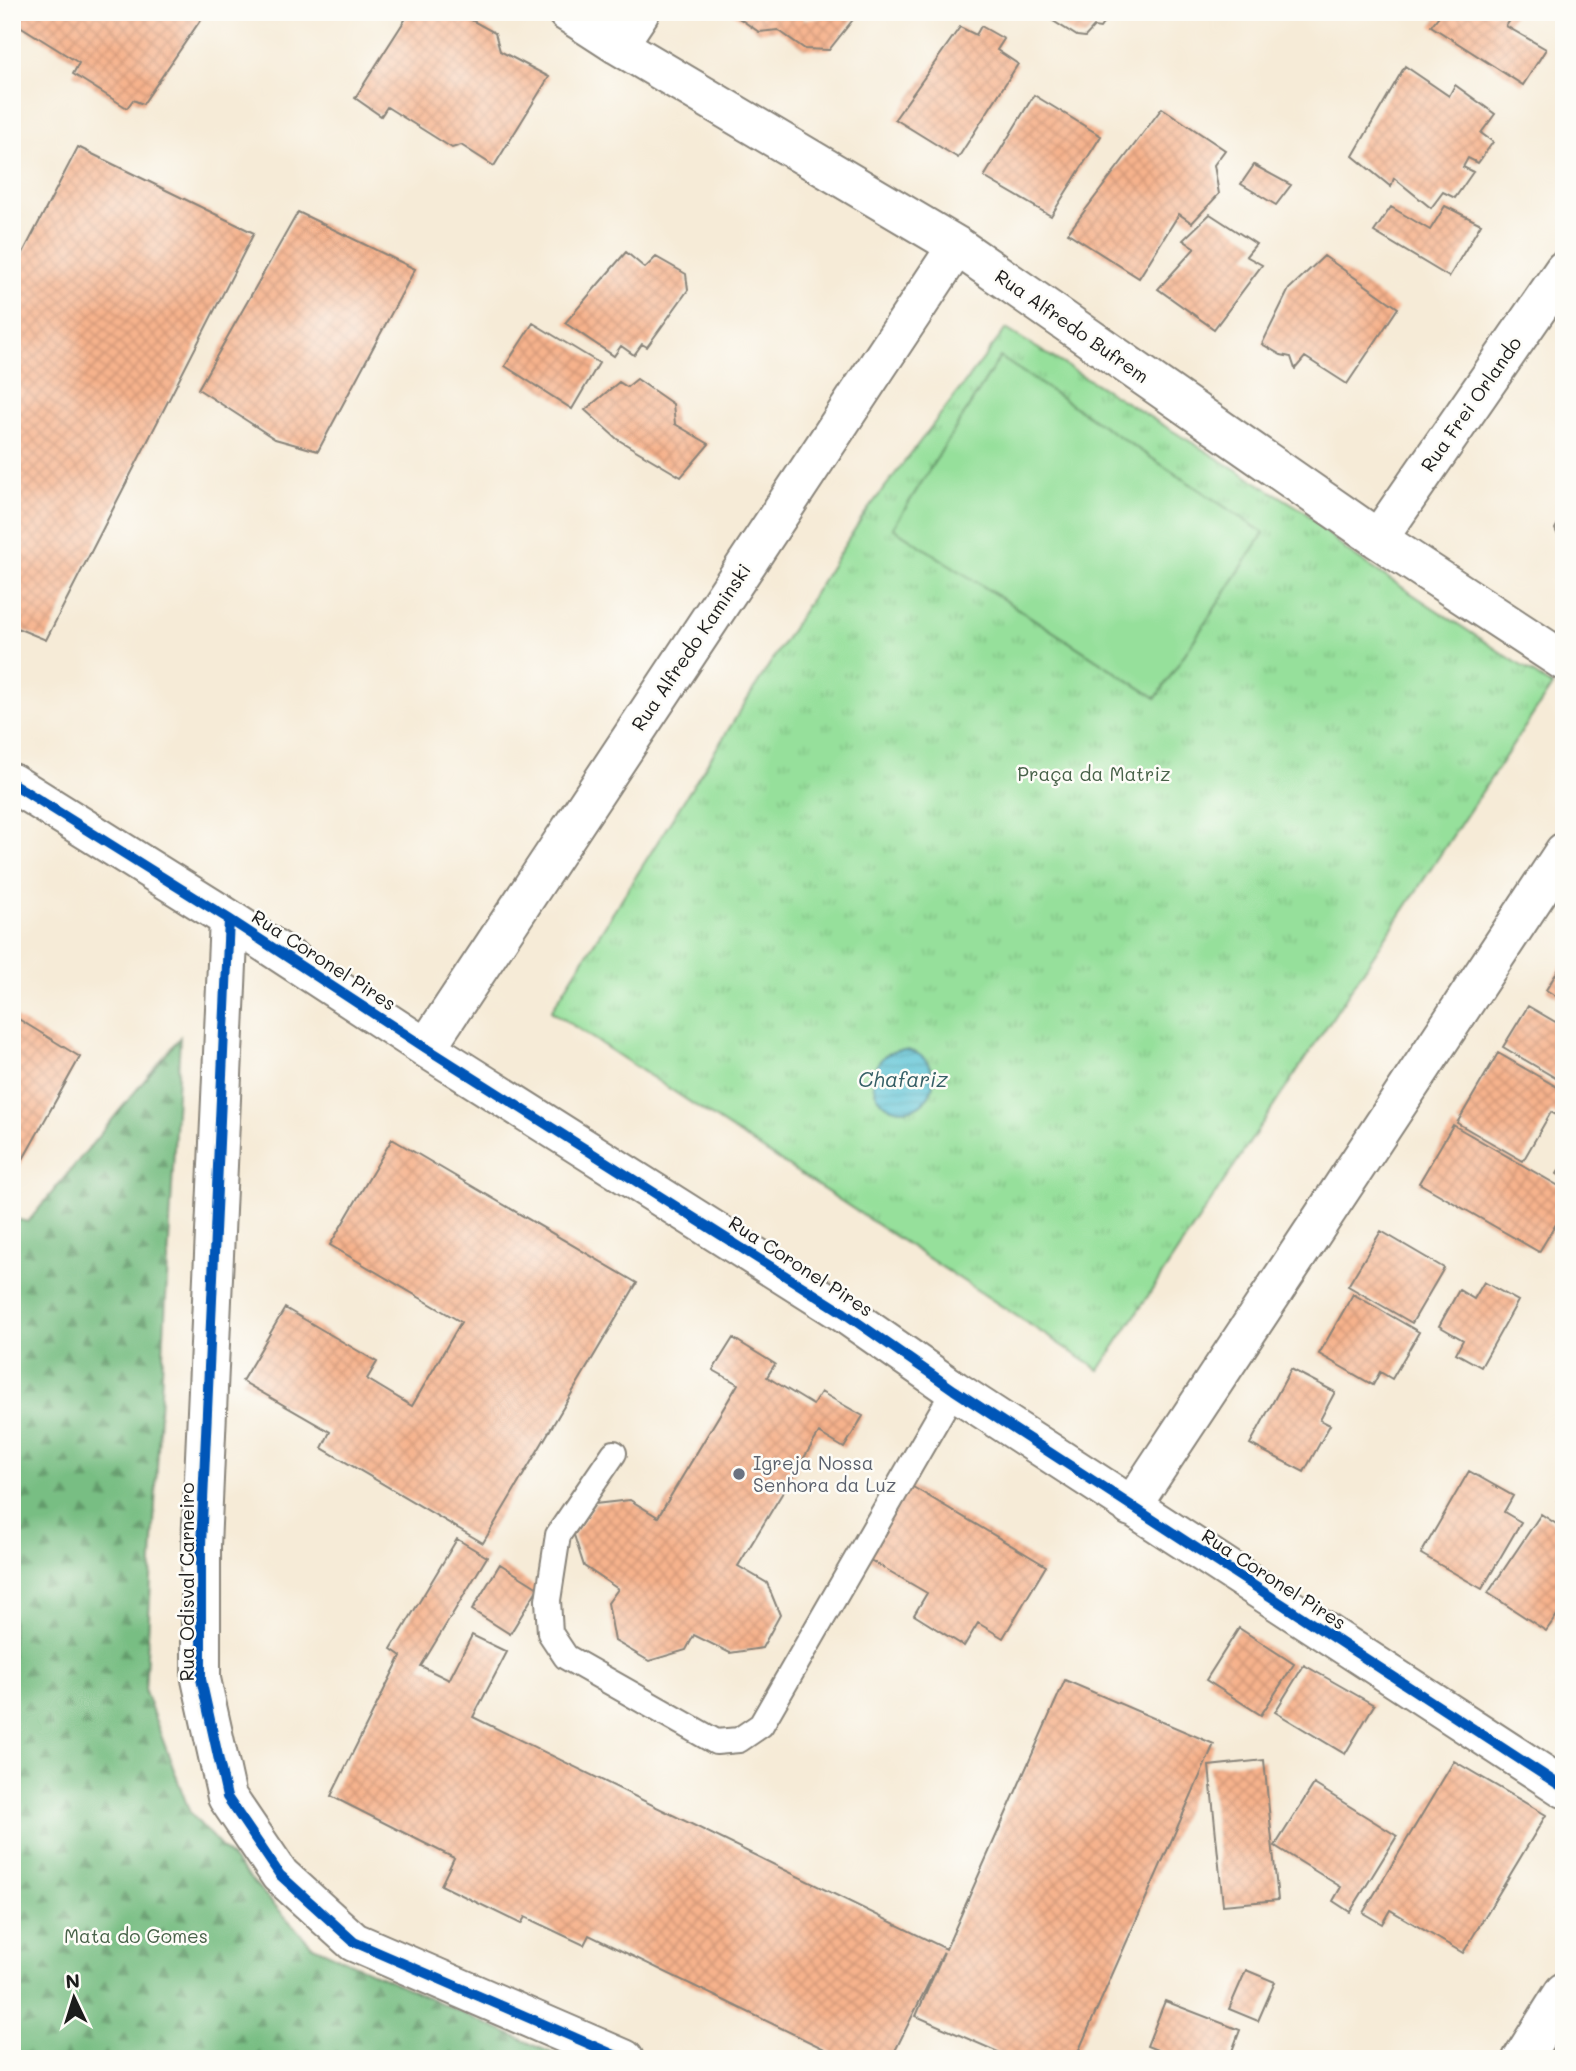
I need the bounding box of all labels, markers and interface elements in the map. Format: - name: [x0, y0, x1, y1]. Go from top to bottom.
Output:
- street label: Rua Alfredo Bufrem: [990, 263, 1154, 388]
- street label: Rua Frei Orlando: [1415, 331, 1527, 476]
- street label: Rua Alfredo Kaminski: [625, 558, 756, 735]
- park label: Praça da Matriz: [1017, 761, 1171, 786]
- street label: Rua Coronel Pires: [247, 904, 401, 1016]
- water label: Chafariz: [858, 1065, 948, 1092]
- street label: Rua Coronel Pires: [724, 1210, 878, 1322]
- place label: Igreja Nossa Senhora da Luz: [753, 1450, 896, 1497]
- marker: Igreja Nossa Senhora da Luz: [731, 1466, 747, 1482]
- street label: Rua Odisval Carneiro: [174, 1482, 199, 1682]
- street label: Rua Coronel Pires: [1197, 1523, 1351, 1635]
- park label: Mata do Gomes: [64, 1923, 208, 1948]
- north arrow: [38, 1962, 108, 2032]
- text: N: [65, 1968, 81, 1994]

